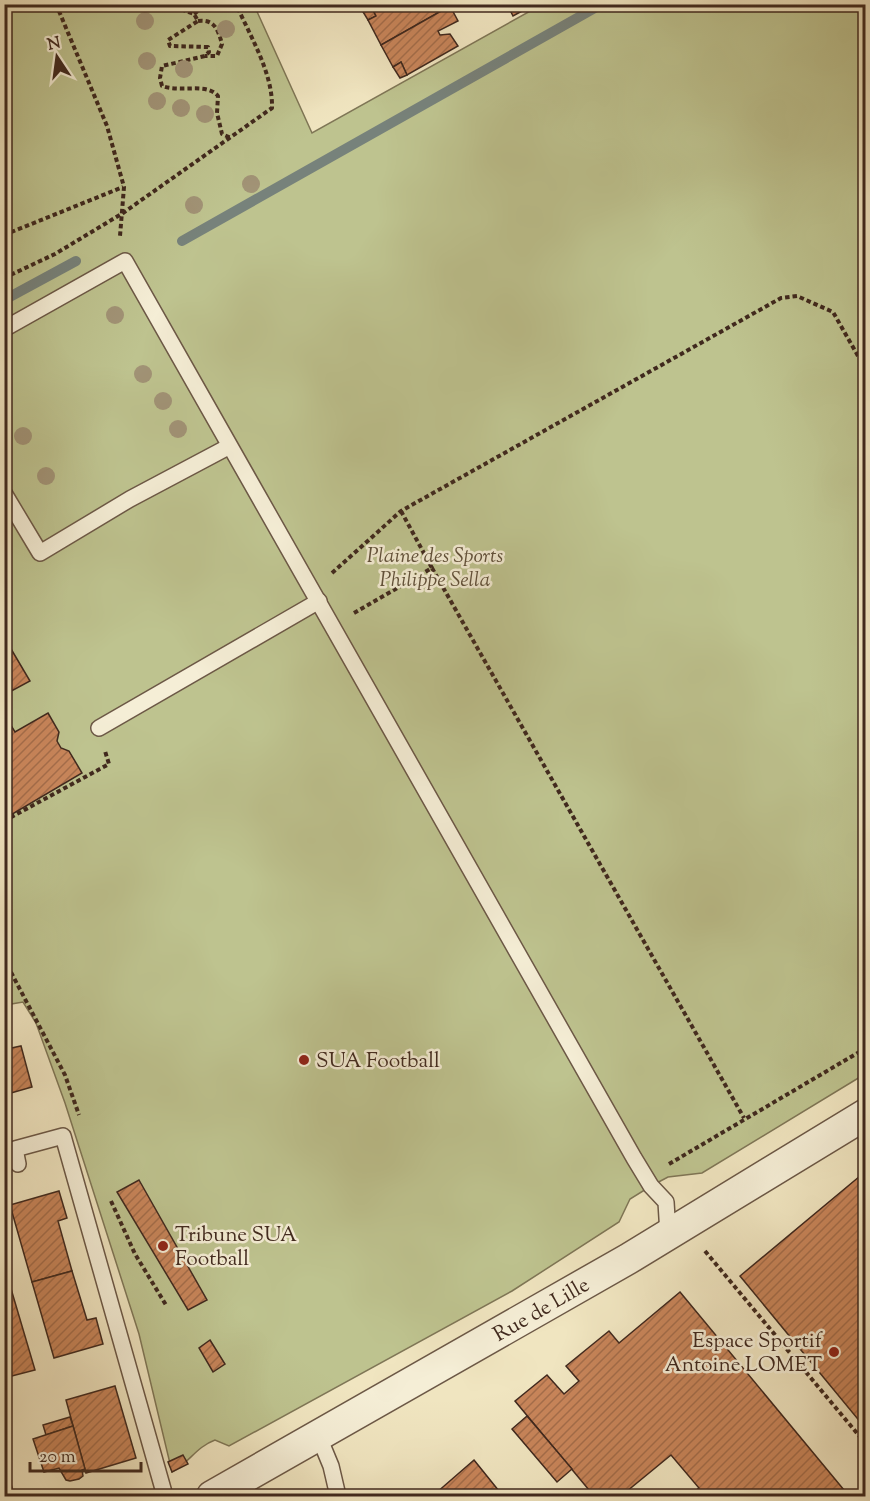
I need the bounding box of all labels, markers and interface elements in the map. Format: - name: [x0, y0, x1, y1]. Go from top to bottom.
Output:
- north arrow: [27, 27, 87, 87]
- text: N: [45, 32, 63, 57]
- park label: Plaine des Sports Philippe Sella: [367, 542, 503, 596]
- place label: SUA Football: [316, 1047, 440, 1077]
- marker: SUA Football: [297, 1053, 311, 1067]
- place label: Tribune SUA Football: [175, 1221, 297, 1275]
- marker: Tribune SUA Football: [156, 1239, 170, 1253]
- street label: Rue de Lille: [488, 1271, 596, 1350]
- place label: Espace Sportif Antoine LOMET: [665, 1327, 824, 1381]
- marker: Espace Sportif Antoine LOMET: [827, 1345, 841, 1359]
- scale bar: [30, 1435, 141, 1473]
- text: 20 m: [39, 1445, 76, 1471]

